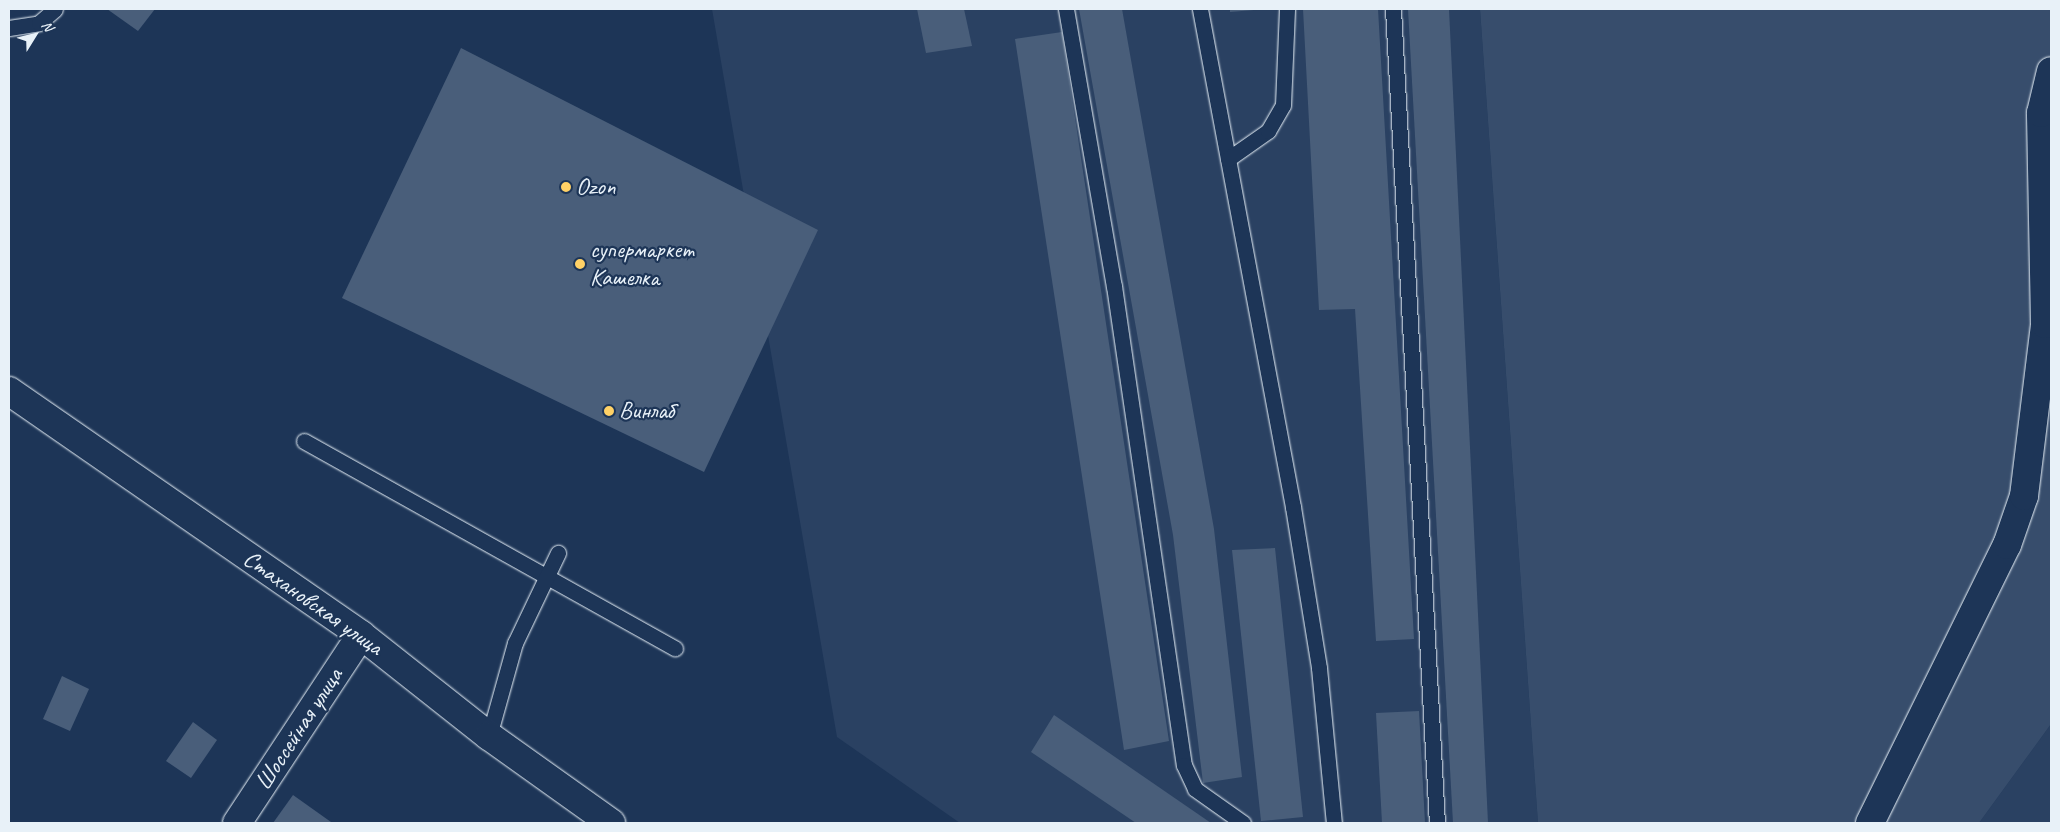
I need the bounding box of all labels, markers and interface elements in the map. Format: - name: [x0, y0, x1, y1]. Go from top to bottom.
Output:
- north arrow: [10, 10, 60, 60]
- text: N: [38, 17, 57, 34]
- place label: Ozon: [576, 173, 615, 201]
- marker: Ozon: [560, 181, 572, 193]
- place label: супермаркет Кашелка: [590, 236, 693, 292]
- marker: супермаркет Кашелка: [574, 258, 586, 270]
- place label: Винлаб: [619, 397, 674, 425]
- marker: Винлаб: [603, 405, 615, 417]
- street label: Стахановская улица: [237, 544, 389, 662]
- street label: Шоссейная улица: [248, 661, 350, 797]

